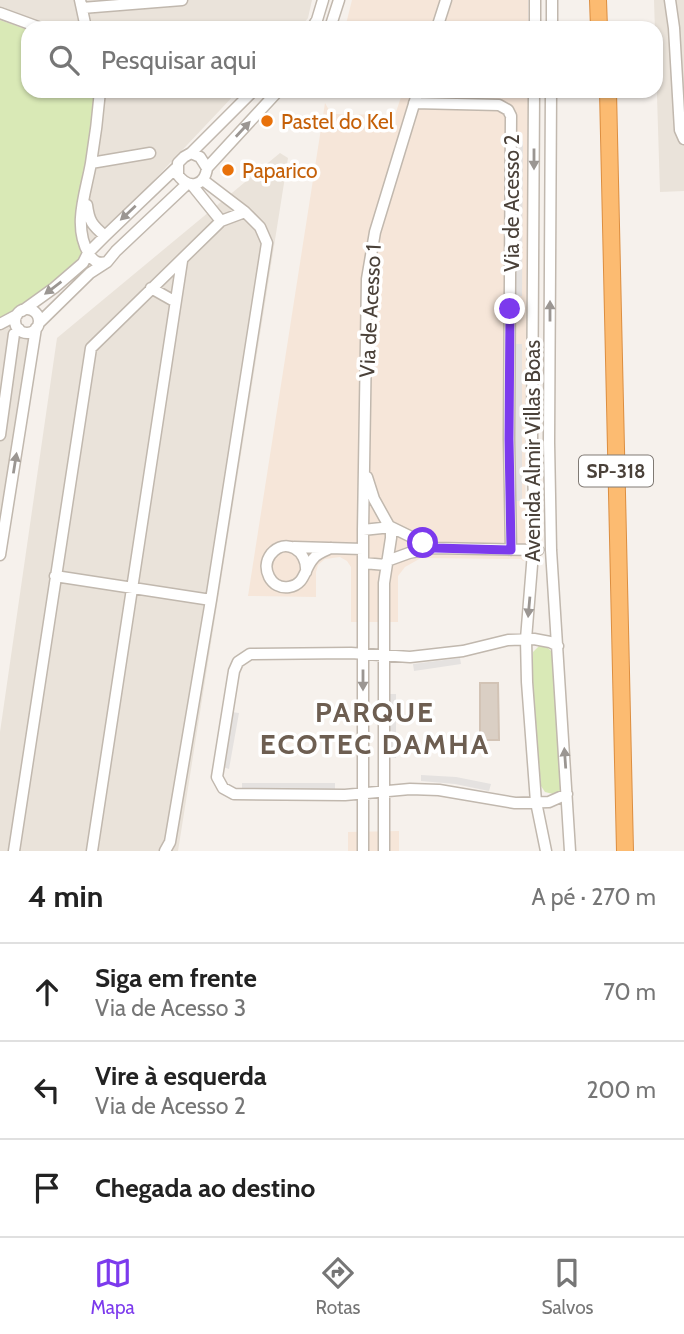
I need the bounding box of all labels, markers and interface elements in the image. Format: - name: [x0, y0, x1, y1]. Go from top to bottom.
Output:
- search box: [21, 21, 663, 98]
- icon: search: [45, 41, 83, 79]
- text: Pesquisar aqui: [101, 44, 257, 76]
- place label: Pastel do Kel: [281, 109, 394, 134]
- marker: Pastel do Kel: [259, 113, 275, 129]
- one-way arrow: [234, 121, 250, 138]
- street label: Via de Acesso 2: [499, 134, 524, 272]
- one-way arrow: [528, 148, 540, 170]
- place label: Paparico: [242, 158, 318, 183]
- marker: Paparico: [220, 162, 236, 178]
- one-way arrow: [120, 205, 137, 221]
- street label: Via de Acesso 1: [354, 244, 386, 378]
- one-way arrow: [44, 280, 62, 294]
- route end: [494, 293, 525, 324]
- one-way arrow: [544, 300, 555, 322]
- street label: Avenida Almir Villas Boas: [520, 340, 545, 562]
- one-way arrow: [10, 452, 21, 474]
- road number: SP-318: [579, 456, 653, 486]
- route start: [407, 527, 438, 558]
- one-way arrow: [523, 596, 534, 618]
- one-way arrow: [357, 670, 369, 692]
- district label: PARQUE ECOTEC DAMHA: [260, 695, 490, 761]
- one-way arrow: [559, 747, 570, 769]
- text: 4 min: [28, 878, 103, 915]
- text: A pé · 270 m: [531, 883, 656, 911]
- text: Siga em frente: [95, 962, 257, 994]
- icon: ahead: [28, 973, 66, 1011]
- text: 70 m: [603, 978, 656, 1006]
- text: Via de Acesso 3: [95, 994, 246, 1022]
- text: Vire à esquerda: [95, 1060, 267, 1092]
- icon: left: [28, 1071, 66, 1109]
- text: 200 m: [586, 1076, 656, 1104]
- text: Via de Acesso 2: [95, 1092, 246, 1120]
- icon: arrive: [28, 1169, 66, 1207]
- text: Chegada ao destino: [95, 1172, 315, 1204]
- tab: Mapa: [90, 1254, 135, 1319]
- tab: Rotas: [316, 1254, 360, 1319]
- tab: Salvos: [541, 1254, 593, 1319]

